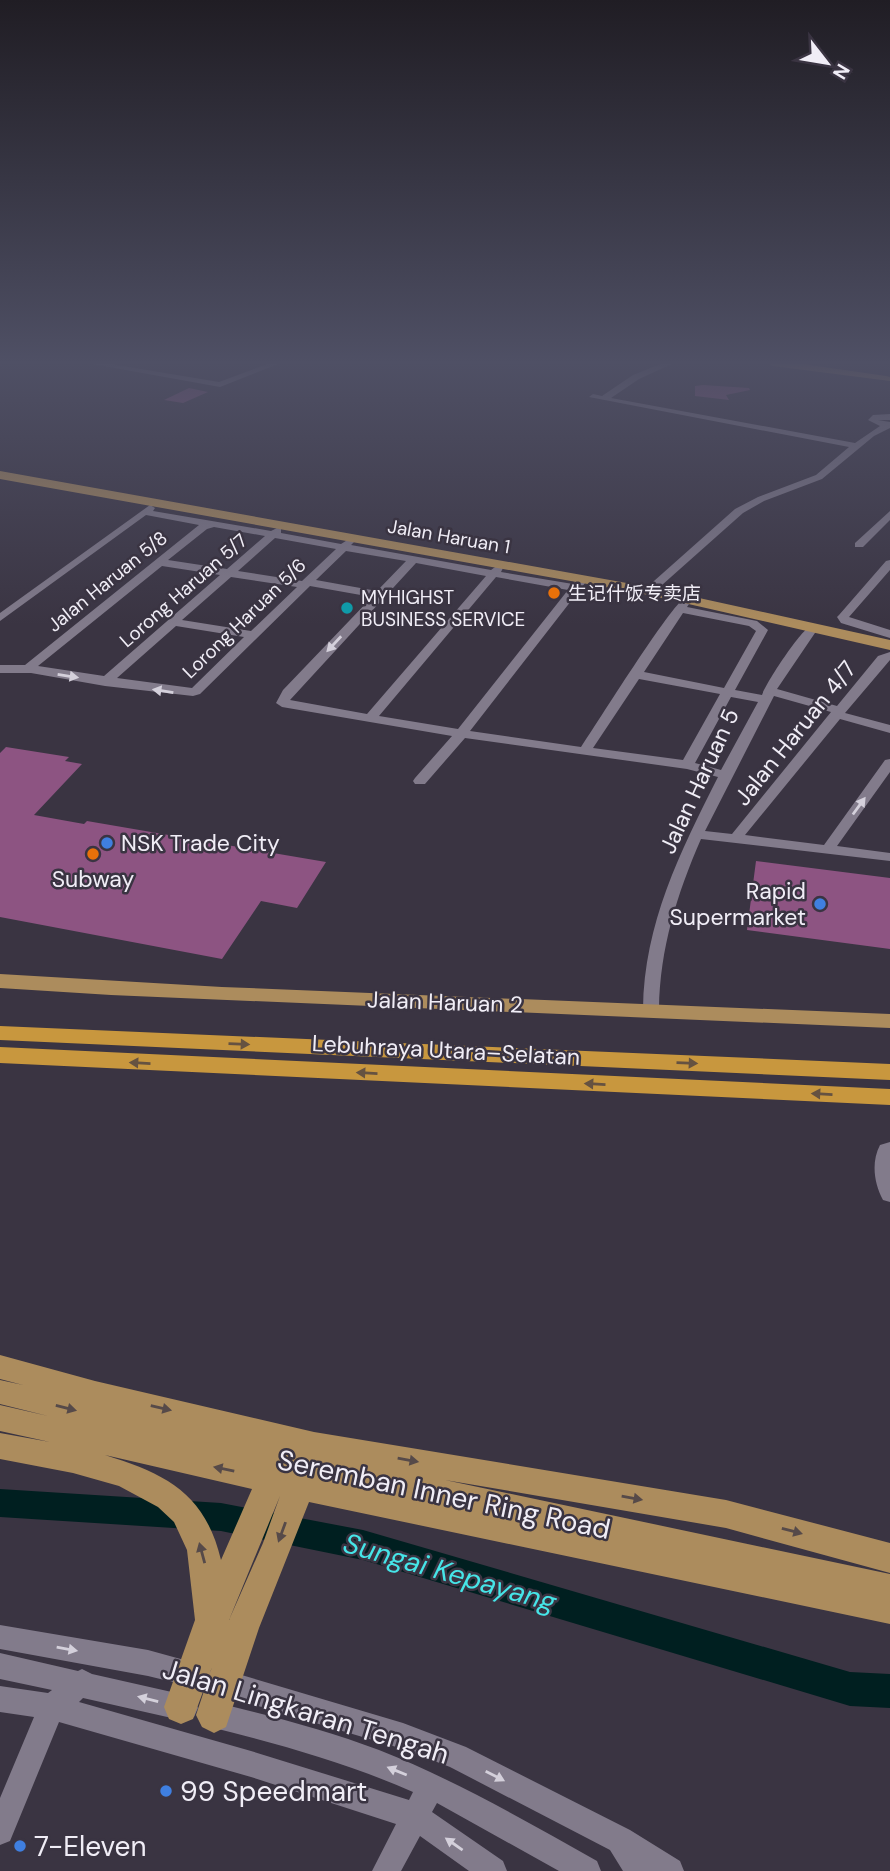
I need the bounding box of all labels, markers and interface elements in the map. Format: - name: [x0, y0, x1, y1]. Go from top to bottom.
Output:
- north arrow: [792, 28, 862, 98]
- text: N: [827, 59, 855, 84]
- street label: Jalan Haruan 1: [386, 513, 512, 560]
- street label: Jalan Haruan 5/8: [42, 525, 172, 637]
- street label: Lorong Haruan 5/7: [114, 528, 252, 653]
- street label: Lorong Haruan 5/6: [177, 553, 312, 684]
- place label: 生记什饭专卖店: [568, 581, 701, 606]
- place label: MYHIGHST BUSINESS SERVICE: [361, 585, 525, 632]
- marker: 生记什饭专卖店: [546, 585, 562, 601]
- marker: MYHIGHST BUSINESS SERVICE: [339, 600, 355, 616]
- one-way arrow: [326, 635, 342, 652]
- street label: Jalan Haruan 4/7: [727, 654, 863, 812]
- one-way arrow: [57, 671, 79, 682]
- one-way arrow: [152, 685, 174, 696]
- street label: Jalan Haruan 5: [652, 704, 746, 858]
- one-way arrow: [852, 797, 866, 815]
- place label: NSK Trade City: [121, 828, 280, 858]
- marker: NSK Trade City: [99, 835, 115, 851]
- marker: Subway: [85, 846, 101, 862]
- place label: Subway: [52, 864, 134, 894]
- place label: Rapid Supermarket: [670, 876, 806, 932]
- marker: Rapid Supermarket: [812, 896, 828, 912]
- street label: Jalan Haruan 2: [367, 984, 523, 1020]
- street label: Lebuhraya Utara–Selatan: [311, 1028, 581, 1072]
- one-way arrow: [229, 1039, 251, 1050]
- one-way arrow: [129, 1057, 151, 1068]
- one-way arrow: [676, 1058, 698, 1069]
- one-way arrow: [356, 1068, 378, 1079]
- one-way arrow: [583, 1078, 605, 1089]
- one-way arrow: [811, 1088, 833, 1099]
- one-way arrow: [55, 1403, 77, 1414]
- one-way arrow: [150, 1403, 172, 1414]
- street label: Seremban Inner Ring Road: [274, 1441, 614, 1548]
- one-way arrow: [397, 1455, 419, 1466]
- one-way arrow: [213, 1463, 235, 1474]
- one-way arrow: [621, 1493, 643, 1504]
- one-way arrow: [277, 1521, 288, 1542]
- water label: Sungai Kepayang: [339, 1524, 561, 1621]
- one-way arrow: [781, 1526, 803, 1537]
- one-way arrow: [197, 1542, 207, 1563]
- one-way arrow: [56, 1644, 78, 1655]
- street label: Jalan Lingkaran Tengah: [158, 1650, 454, 1773]
- one-way arrow: [137, 1693, 159, 1704]
- one-way arrow: [386, 1766, 407, 1777]
- one-way arrow: [486, 1769, 506, 1781]
- place label: 99 Speedmart: [180, 1773, 367, 1810]
- marker: 99 Speedmart: [158, 1783, 174, 1799]
- place label: 7-Eleven: [34, 1828, 147, 1865]
- one-way arrow: [445, 1837, 463, 1851]
- marker: 7-Eleven: [12, 1838, 28, 1854]

